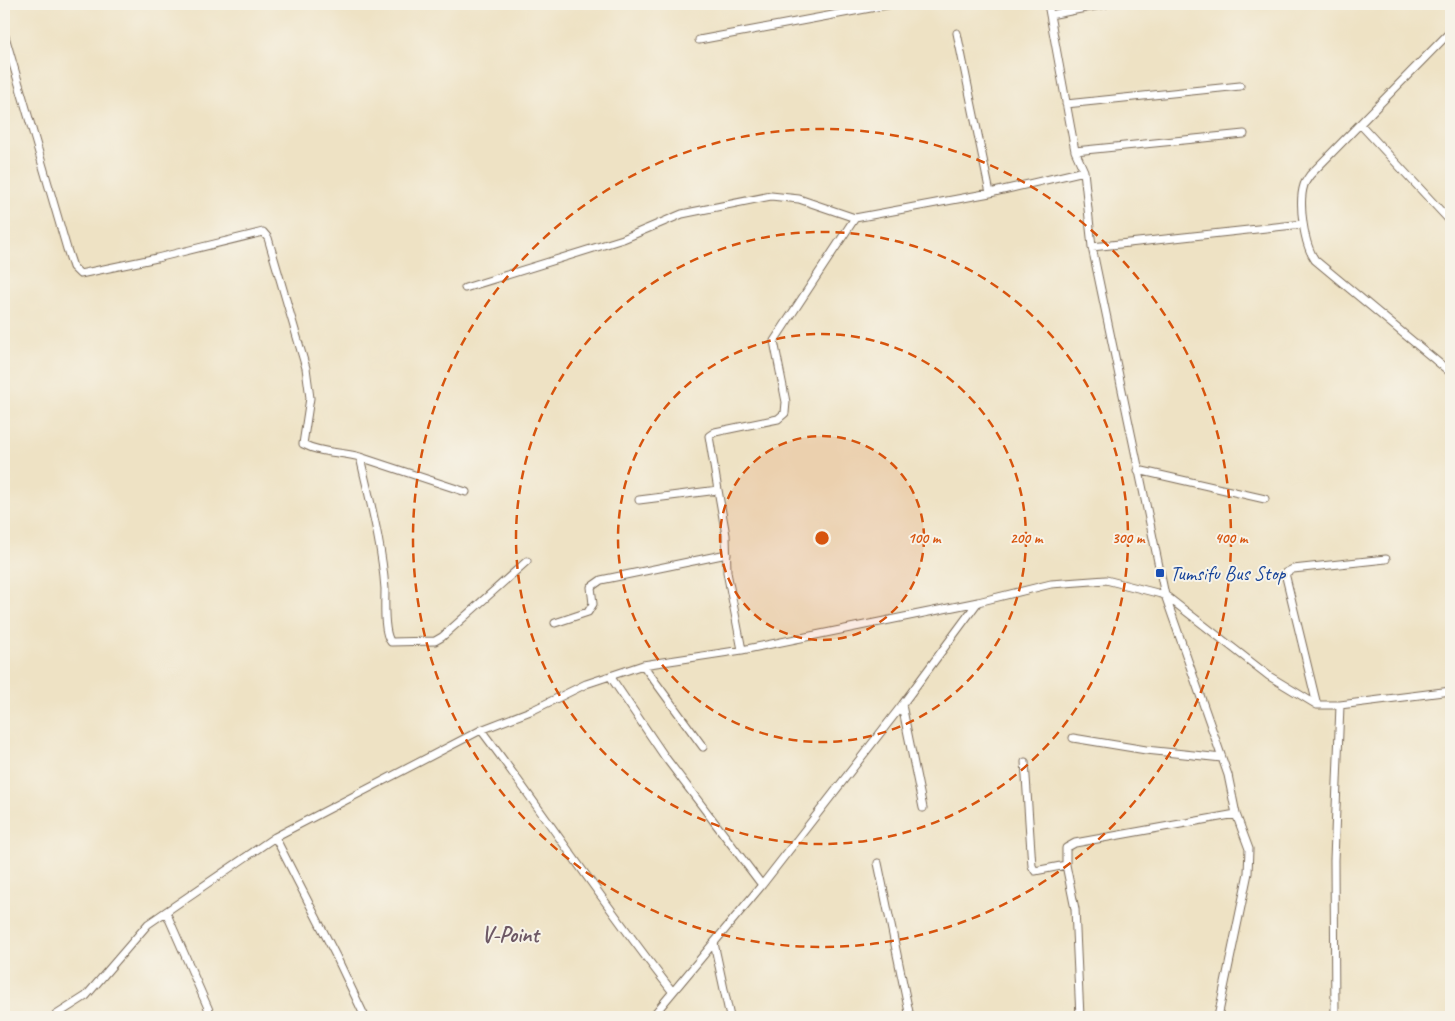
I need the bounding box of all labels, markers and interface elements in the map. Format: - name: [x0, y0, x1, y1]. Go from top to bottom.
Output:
- centre of rings: [813, 529, 831, 547]
- text: 100 m: [908, 529, 942, 548]
- text: 200 m: [1010, 529, 1044, 548]
- text: 300 m: [1112, 529, 1146, 548]
- text: 400 m: [1215, 529, 1249, 548]
- place label: Tumsifu Bus Stop: [1170, 561, 1286, 586]
- marker: Tumsifu Bus Stop: [1154, 567, 1166, 579]
- district label: V-Point: [481, 921, 541, 949]

